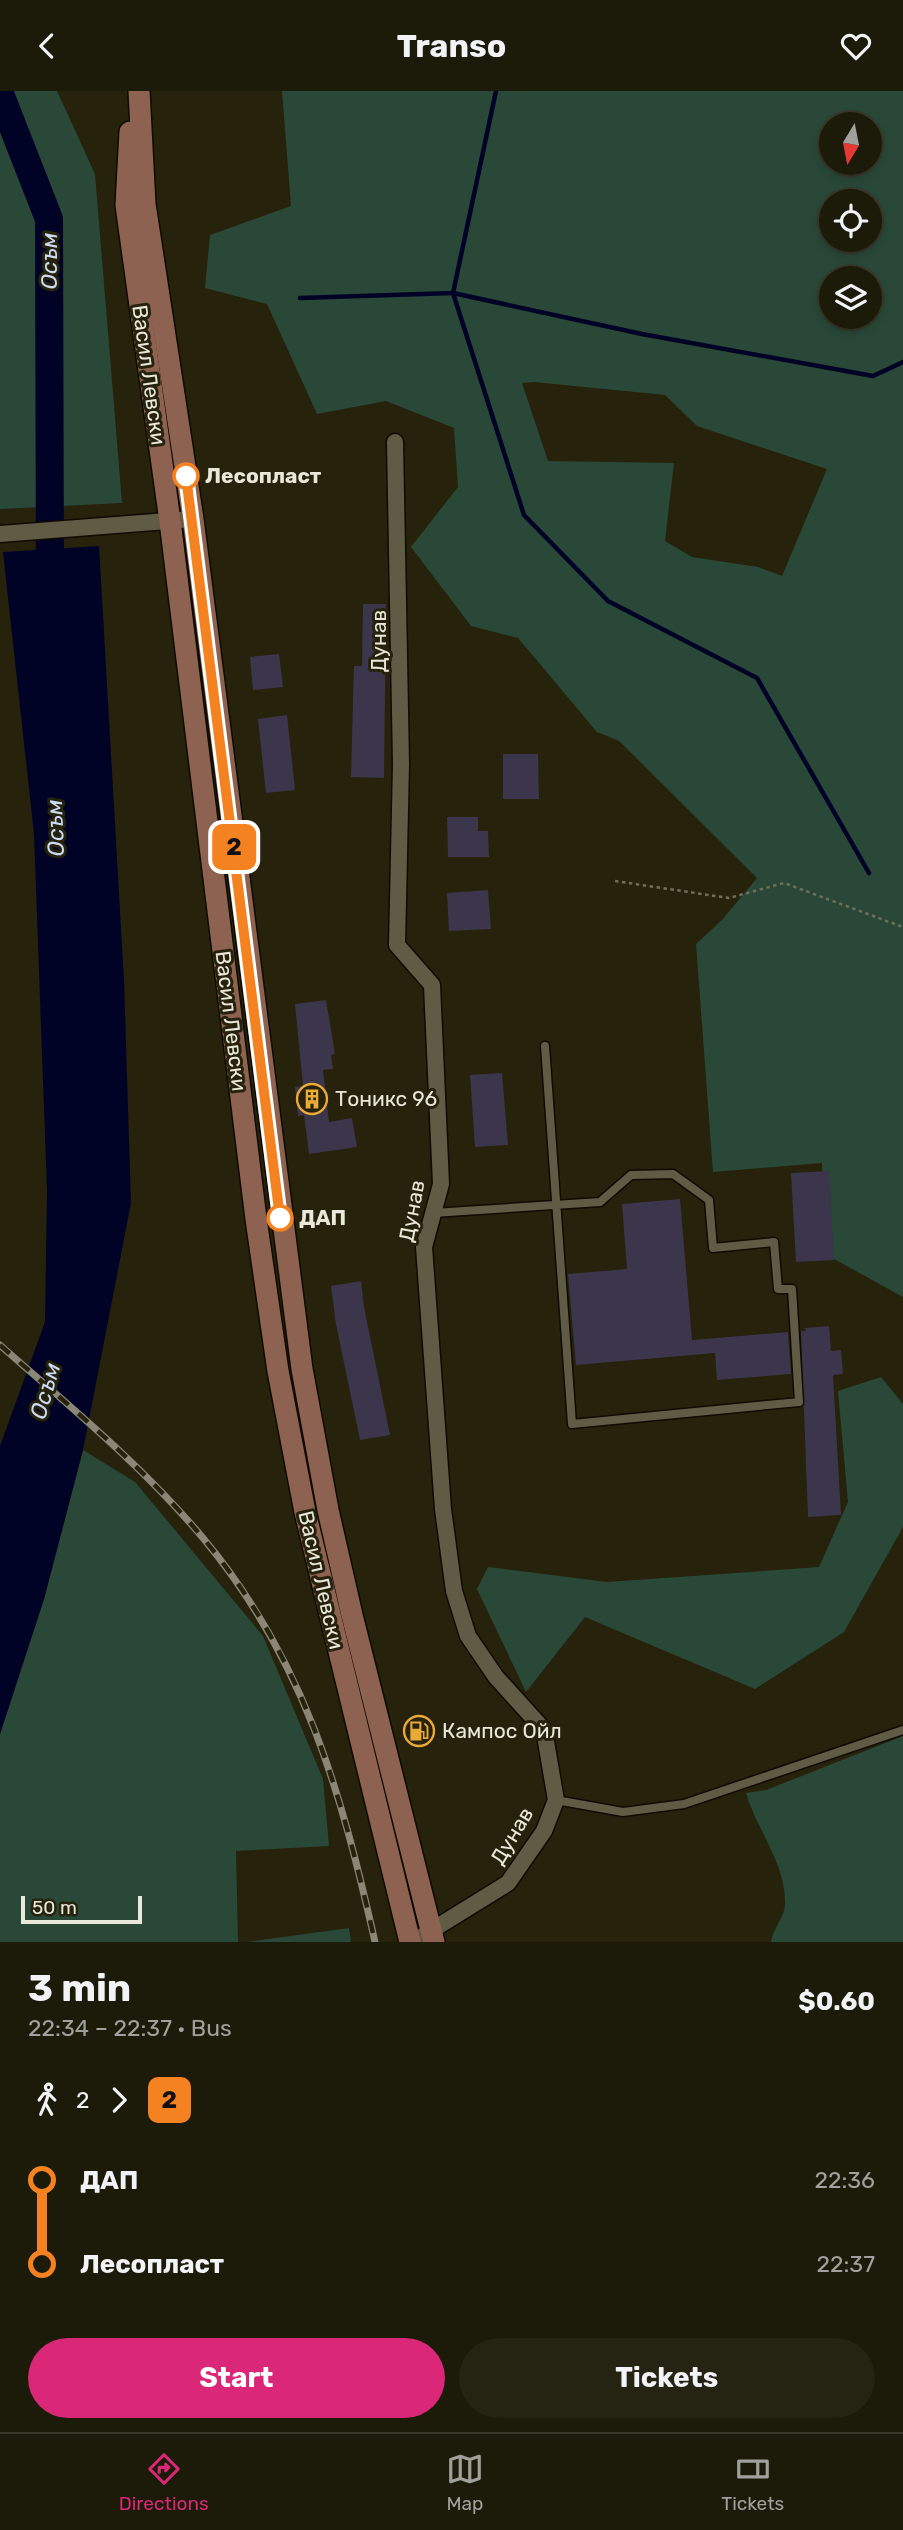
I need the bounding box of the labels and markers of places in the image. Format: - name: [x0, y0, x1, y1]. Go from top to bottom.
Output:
- marker: Лесопласт: [173, 463, 199, 489]
- place label: Лесопласт: [205, 463, 322, 488]
- building icon: Тоникс 96: [295, 1082, 329, 1116]
- place label: Тоникс 96: [335, 1086, 437, 1111]
- marker: ДАП: [267, 1205, 293, 1231]
- place label: ДАП: [299, 1205, 346, 1230]
- fuel station icon: Кампос Ойл: [402, 1714, 436, 1748]
- place label: Кампос Ойл: [442, 1718, 562, 1743]

